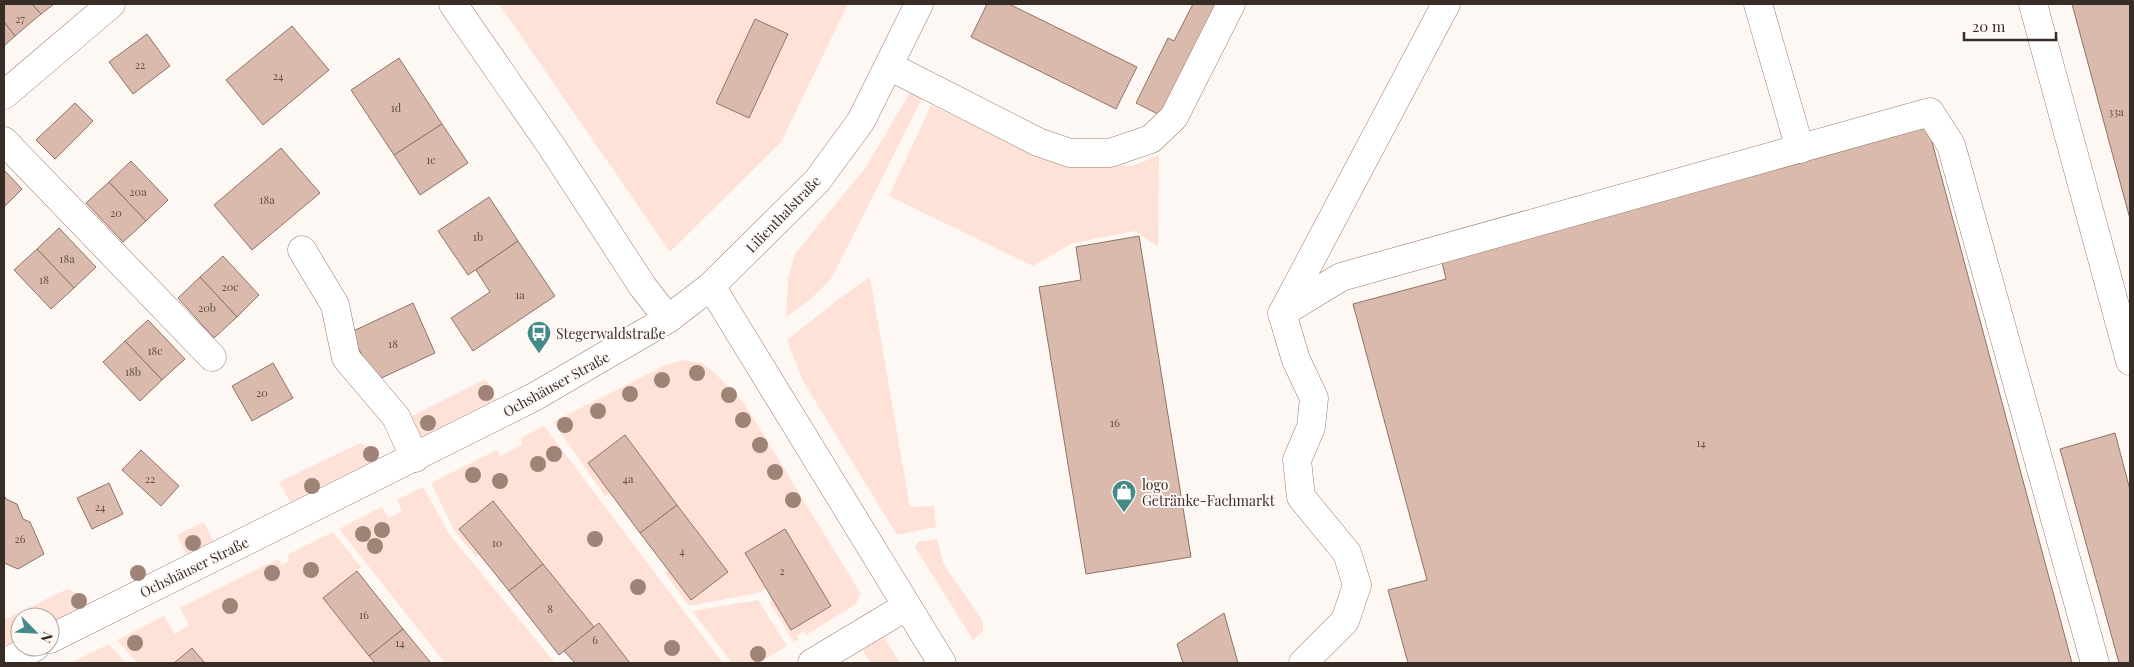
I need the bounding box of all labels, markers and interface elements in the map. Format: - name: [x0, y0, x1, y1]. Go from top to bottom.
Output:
- scale bar: [1964, 10, 2056, 42]
- house number: 27: [15, 11, 25, 26]
- text: 20 m: [1972, 16, 2006, 36]
- house number: 22: [135, 57, 145, 72]
- house number: 24: [273, 68, 284, 83]
- house number: 1d: [391, 100, 402, 115]
- house number: 33a: [2108, 104, 2124, 119]
- house number: 1c: [426, 152, 436, 167]
- street label: Lilienthalstraße: [742, 172, 824, 256]
- house number: 20a: [129, 184, 147, 199]
- house number: 18a: [259, 192, 275, 207]
- house number: 20: [110, 205, 122, 220]
- house number: 1b: [473, 229, 483, 244]
- house number: 18a: [59, 251, 75, 266]
- house number: 18: [39, 272, 49, 287]
- house number: 20c: [221, 279, 239, 294]
- house number: 1a: [515, 287, 525, 302]
- house number: 20b: [198, 300, 216, 315]
- bus stop icon: Stegerwaldstraße: [526, 320, 552, 354]
- place label: Stegerwaldstraße: [556, 324, 666, 343]
- house number: 18: [388, 336, 398, 351]
- house number: 18c: [147, 343, 163, 358]
- street label: Ochshäuser Straße: [499, 347, 613, 421]
- house number: 18b: [125, 364, 141, 379]
- house number: 20: [256, 385, 268, 400]
- house number: 16: [1110, 415, 1120, 430]
- house number: 14: [1696, 435, 1706, 450]
- house number: 22: [145, 471, 155, 486]
- house number: 4a: [623, 471, 634, 486]
- place label: logo Getränke-Fachmarkt: [1142, 475, 1276, 510]
- shop icon: logo Getränke-Fachmarkt: [1111, 479, 1137, 513]
- house number: 24: [95, 499, 106, 514]
- house number: 26: [15, 531, 26, 546]
- street label: Ochshäuser Straße: [136, 532, 252, 602]
- house number: 10: [492, 535, 503, 550]
- house number: 4: [679, 543, 685, 558]
- house number: 2: [779, 563, 785, 578]
- house number: 8: [547, 601, 553, 616]
- north arrow: [10, 607, 60, 657]
- house number: 16: [359, 607, 369, 622]
- text: N: [37, 629, 58, 646]
- house number: 6: [592, 632, 598, 647]
- house number: 14: [395, 635, 405, 650]

